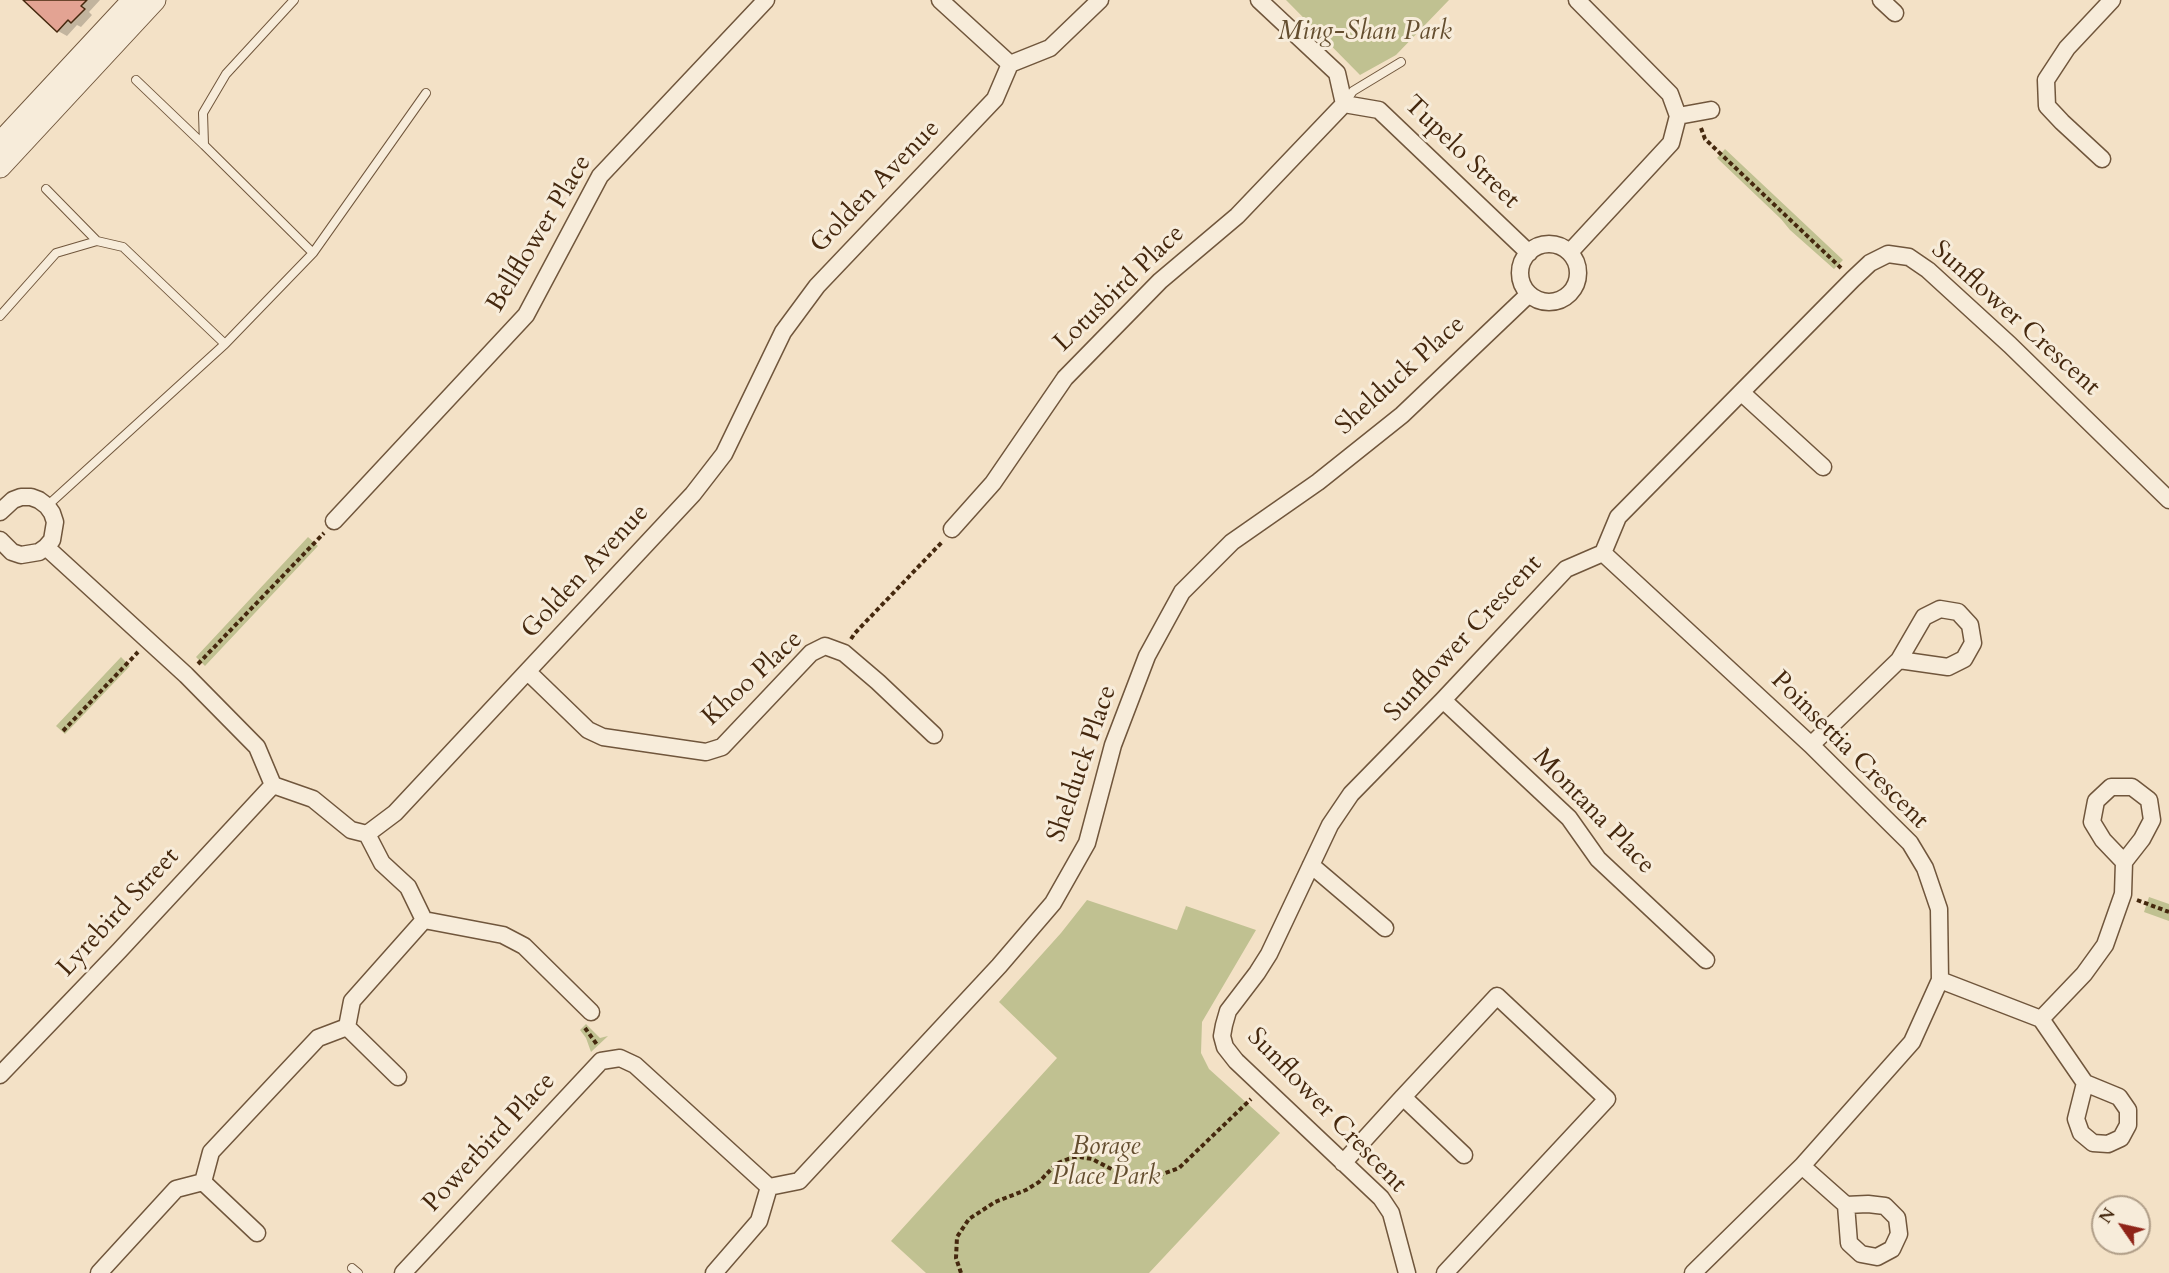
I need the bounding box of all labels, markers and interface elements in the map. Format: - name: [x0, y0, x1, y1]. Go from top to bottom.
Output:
- park label: Ming-Shan Park: [1278, 17, 1452, 49]
- street label: Tupelo Street: [1397, 90, 1525, 216]
- street label: Golden Avenue: [805, 114, 947, 260]
- street label: Bellflower Place: [481, 150, 599, 318]
- street label: Lotusbird Place: [1048, 219, 1192, 359]
- street label: Sunflower Crescent: [1924, 235, 2106, 403]
- street label: Shelduck Place: [1330, 310, 1472, 442]
- street label: Golden Avenue: [516, 498, 656, 646]
- street label: Sunflower Crescent: [1379, 549, 1549, 729]
- street label: Khoo Place: [696, 625, 810, 733]
- street label: Poinsettia Crescent: [1764, 666, 1934, 836]
- street label: Shelduck Place: [1042, 682, 1124, 846]
- street label: Montana Place: [1525, 743, 1661, 881]
- street label: Lyrebird Street: [51, 842, 187, 984]
- street label: Sunflower Crescent: [1240, 1022, 1412, 1200]
- street label: Powerbird Place: [417, 1067, 563, 1219]
- park label: Borage Place Park: [1052, 1132, 1160, 1194]
- north arrow: [2091, 1195, 2151, 1255]
- text: N: [2095, 1204, 2121, 1228]

